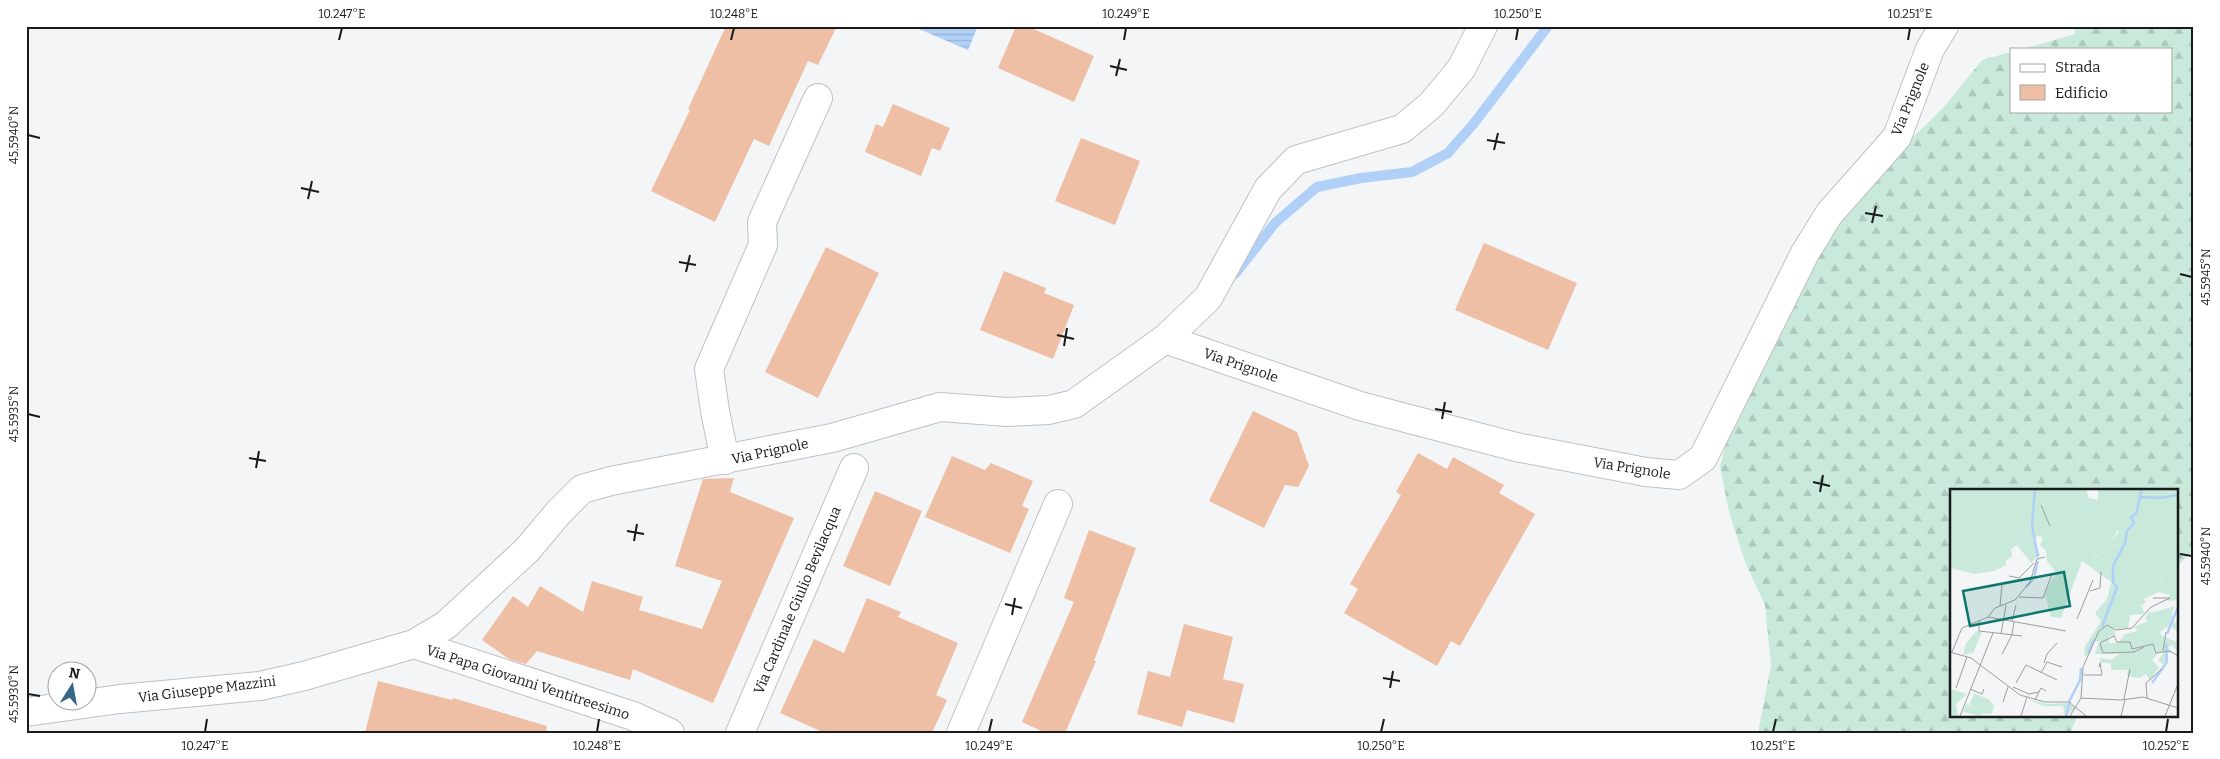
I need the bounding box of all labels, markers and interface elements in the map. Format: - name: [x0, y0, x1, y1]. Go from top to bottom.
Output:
- text: 10.247°E: [318, 7, 366, 21]
- text: 10.248°E: [710, 7, 758, 21]
- text: 10.249°E: [1102, 7, 1150, 21]
- text: 10.250°E: [1494, 7, 1542, 21]
- text: 10.251°E: [1888, 7, 1932, 21]
- legend: [2010, 48, 2172, 112]
- text: Strada: [2055, 58, 2101, 76]
- street label: Via Prignole: [1888, 60, 1933, 139]
- text: Edificio: [2055, 84, 2108, 102]
- text: 45.5940°N: [7, 105, 21, 164]
- text: 45.5945°N: [2199, 248, 2213, 306]
- street label: Via Prignole: [1201, 345, 1281, 386]
- text: 45.5935°N: [7, 385, 21, 442]
- street label: Via Prignole: [730, 435, 810, 468]
- street label: Via Prignole: [1592, 454, 1672, 483]
- inset map: [1950, 489, 2178, 716]
- street label: Via Cardinale Giulio Bevilacqua: [750, 504, 845, 697]
- text: 45.5940°N: [2199, 526, 2213, 585]
- street label: Via Papa Giovanni Ventitreesimo: [424, 642, 632, 723]
- north arrow: [48, 662, 98, 712]
- text: N: [67, 664, 81, 683]
- text: 45.5930°N: [7, 665, 21, 723]
- street label: Via Giuseppe Mazzini: [137, 673, 277, 706]
- text: 10.247°E: [181, 739, 229, 753]
- text: 10.248°E: [573, 739, 621, 753]
- text: 10.249°E: [965, 739, 1013, 753]
- text: 10.250°E: [1357, 739, 1405, 753]
- text: 10.251°E: [1751, 739, 1795, 753]
- text: 10.252°E: [2143, 739, 2189, 753]

